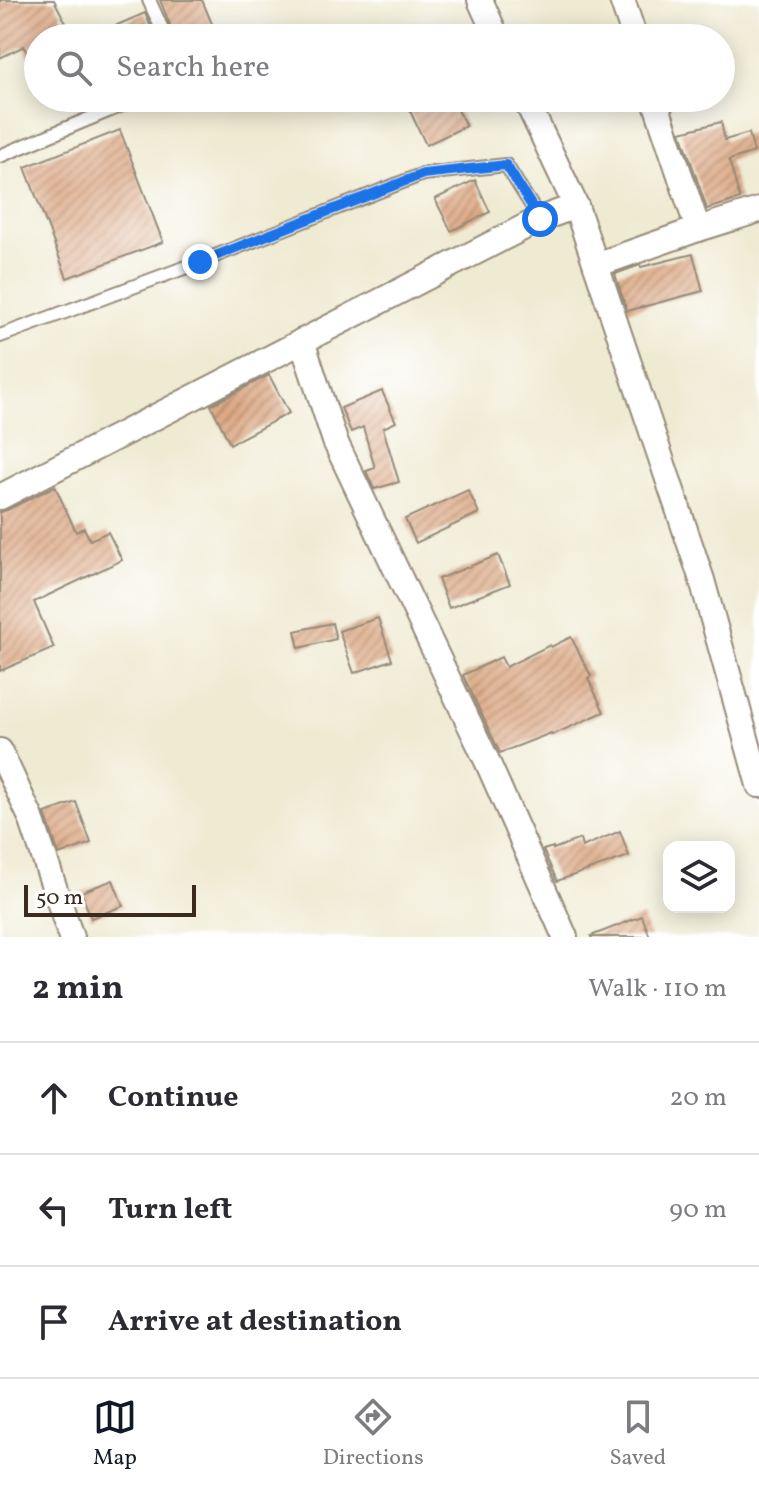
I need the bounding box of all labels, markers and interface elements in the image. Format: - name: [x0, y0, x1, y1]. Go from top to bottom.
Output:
- search box: [24, 24, 735, 112]
- icon: search: [52, 46, 96, 90]
- text: Search here: [116, 47, 270, 89]
- route start: [522, 201, 558, 237]
- route end: [182, 244, 218, 280]
- map controls: [663, 841, 735, 913]
- button: layers: [663, 841, 735, 913]
- scale bar: [24, 881, 196, 917]
- text: 50 m: [36, 883, 83, 914]
- text: 2 min: [32, 966, 124, 1013]
- text: Walk · 110 m: [588, 971, 727, 1007]
- icon: ahead: [32, 1076, 76, 1120]
- text: Continue: [108, 1077, 239, 1119]
- text: 20 m: [669, 1080, 727, 1116]
- icon: left: [32, 1188, 76, 1232]
- text: Turn left: [108, 1189, 232, 1231]
- text: 90 m: [669, 1192, 727, 1228]
- icon: arrive: [32, 1300, 76, 1344]
- text: Arrive at destination: [108, 1301, 402, 1343]
- tab: Map: [93, 1395, 137, 1474]
- tab: Directions: [323, 1395, 424, 1474]
- tab: Saved: [609, 1395, 666, 1474]

